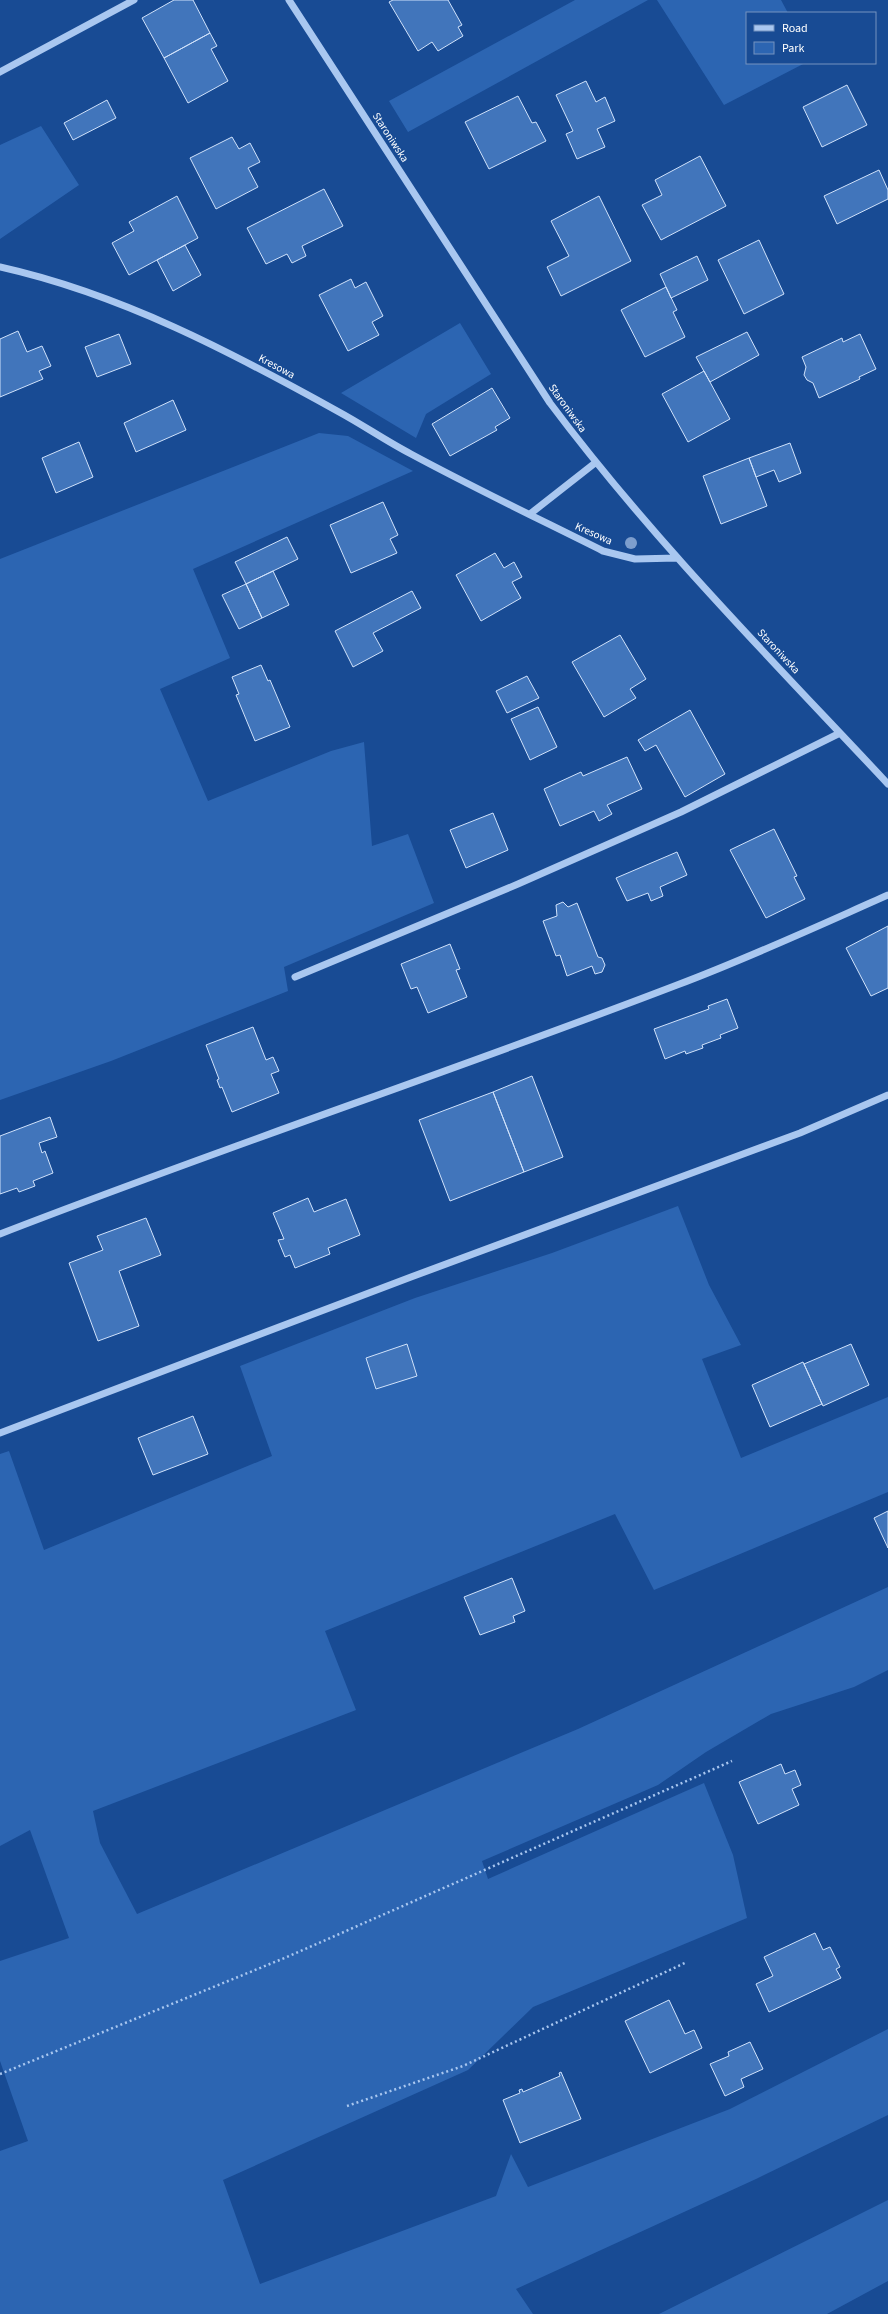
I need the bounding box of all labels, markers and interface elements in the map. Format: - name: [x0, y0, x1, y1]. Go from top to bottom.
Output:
- legend: [746, 12, 876, 64]
- text: Road: [782, 20, 808, 37]
- text: Park: [782, 40, 804, 57]
- street label: Staroniwska: [369, 110, 412, 165]
- street label: Kresowa: [256, 351, 298, 382]
- street label: Staroniwska: [545, 381, 590, 436]
- street label: Kresowa: [573, 519, 615, 548]
- street label: Staroniwska: [754, 626, 803, 677]

